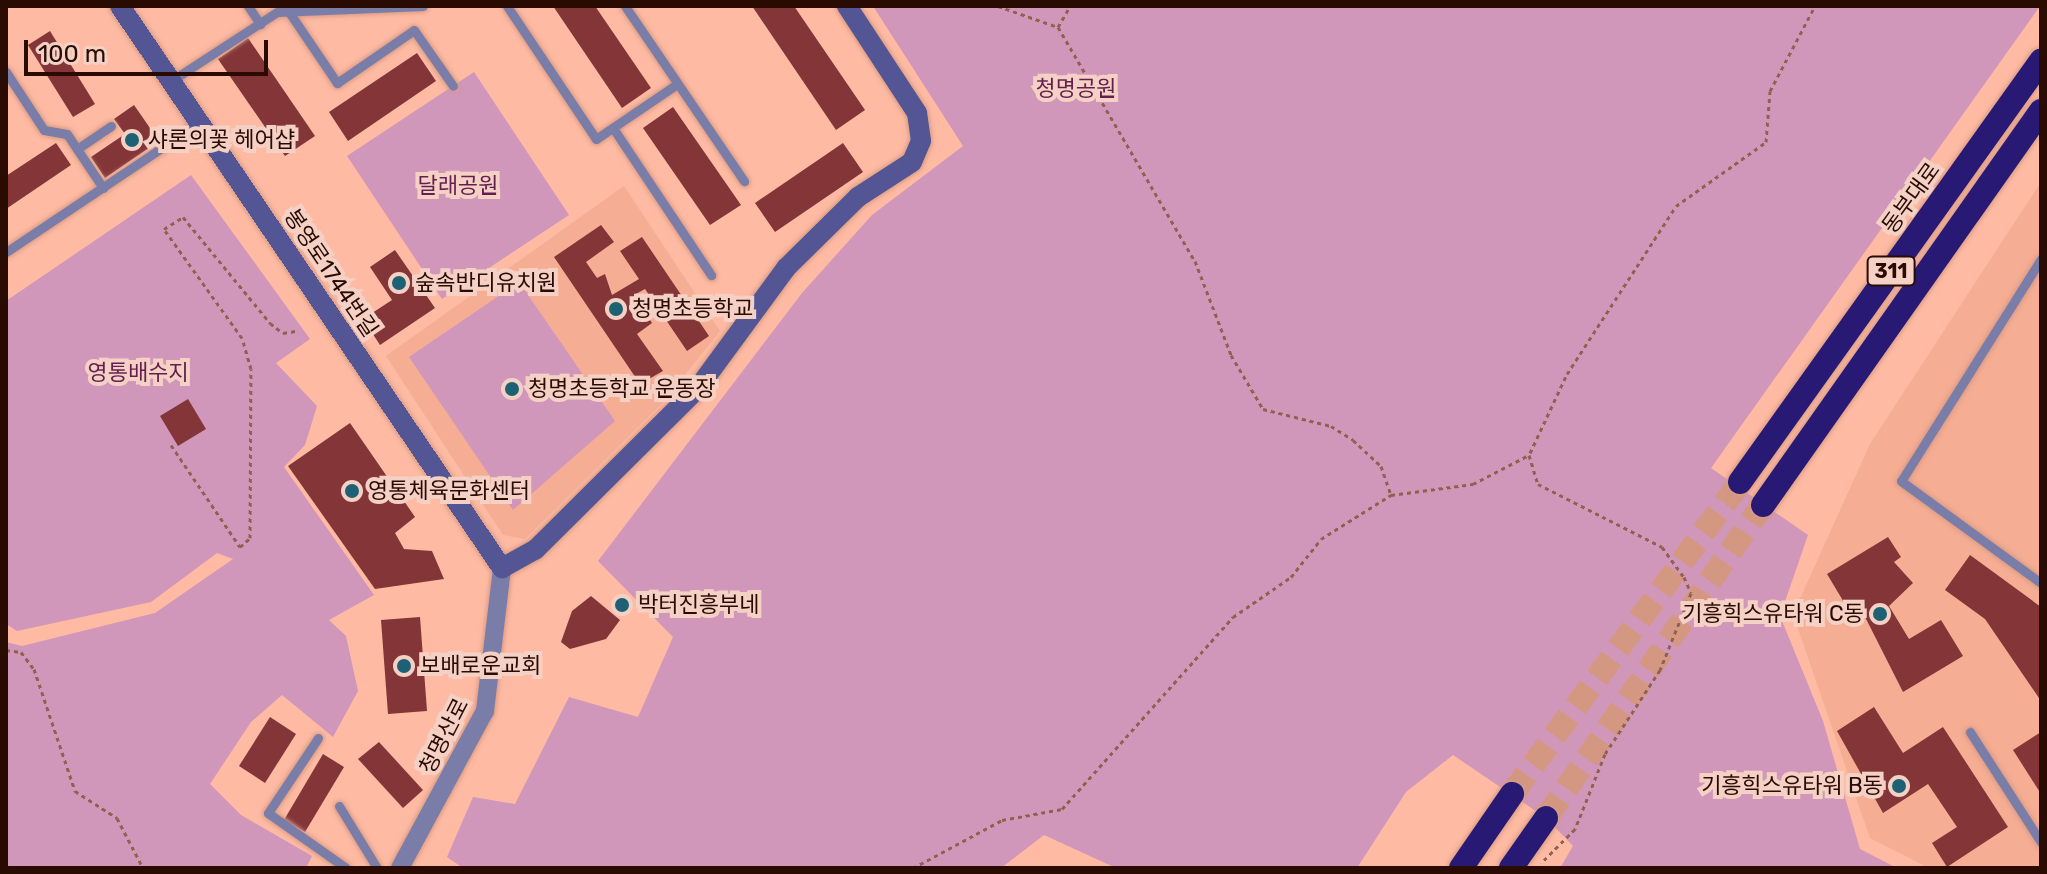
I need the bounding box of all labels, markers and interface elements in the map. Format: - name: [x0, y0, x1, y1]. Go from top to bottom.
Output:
- scale bar: [28, 24, 272, 74]
- text: 100 m: [38, 40, 106, 68]
- park label: 청명공원: [1036, 76, 1116, 102]
- place label: 샤론의꽃 헤어샵: [148, 127, 295, 153]
- marker: 샤론의꽃 헤어샵: [123, 131, 141, 149]
- street label: 동부대로: [1877, 157, 1945, 239]
- park label: 달래공원: [418, 173, 498, 199]
- street label: 봉영로1744번길: [279, 204, 383, 342]
- road number: 311: [1865, 255, 1917, 287]
- place label: 숲속반디유치원: [415, 270, 557, 296]
- marker: 숲속반디유치원: [390, 274, 408, 292]
- place label: 청명초등학교: [632, 296, 753, 322]
- marker: 청명초등학교: [607, 300, 625, 318]
- park label: 영통배수지: [87, 360, 189, 386]
- place label: 청명초등학교 운동장: [528, 376, 716, 402]
- marker: 청명초등학교 운동장: [503, 380, 521, 398]
- place label: 영통체육문화센터: [368, 478, 530, 504]
- marker: 영통체육문화센터: [343, 482, 361, 500]
- place label: 박터진흥부네: [638, 592, 759, 618]
- marker: 박터진흥부네: [613, 596, 631, 614]
- place label: 기흥힉스유타워 C동: [1682, 601, 1864, 627]
- marker: 기흥힉스유타워 C동: [1871, 605, 1889, 623]
- place label: 보배로운교회: [420, 653, 541, 679]
- marker: 보배로운교회: [395, 657, 413, 675]
- street label: 청명산로: [414, 694, 474, 778]
- place label: 기흥힉스유타워 B동: [1701, 773, 1883, 799]
- marker: 기흥힉스유타워 B동: [1890, 777, 1908, 795]

